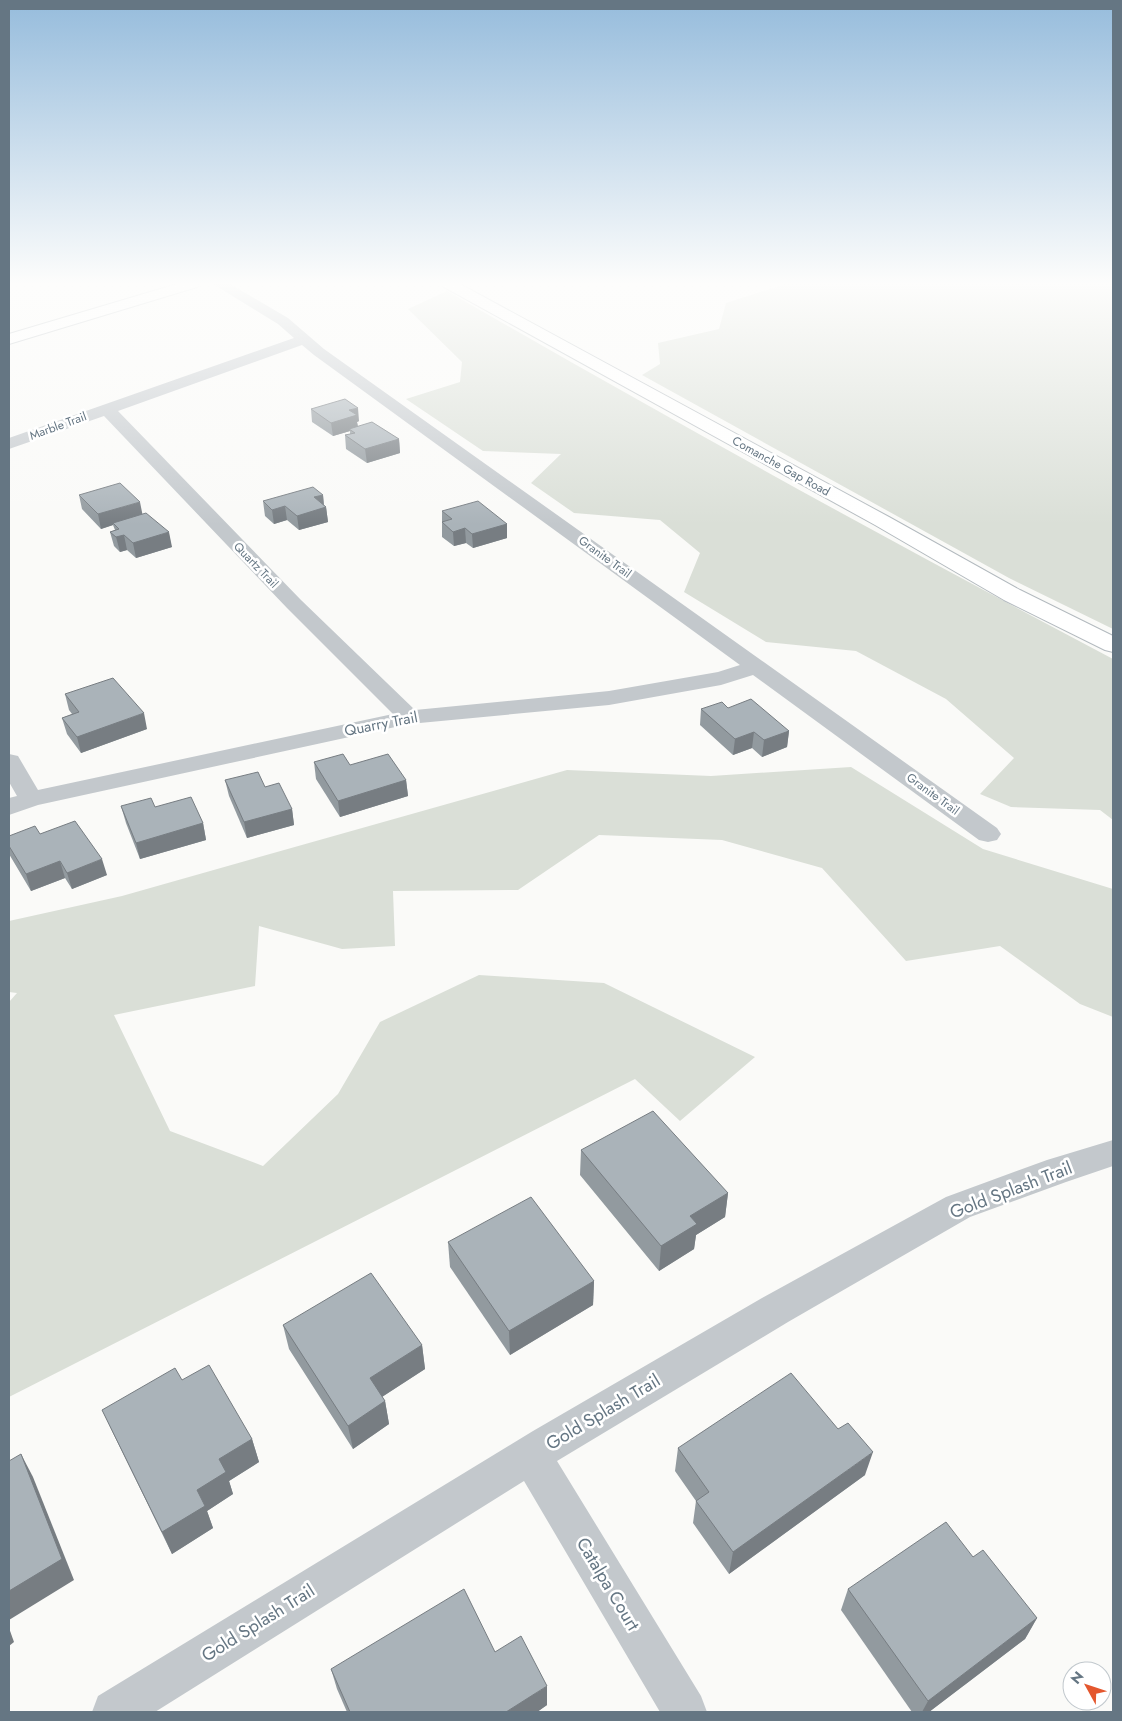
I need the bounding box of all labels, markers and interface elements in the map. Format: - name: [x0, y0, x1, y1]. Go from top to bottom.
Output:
- street label: Marble Trail: [27, 407, 89, 445]
- street label: Comanche Gap Road: [729, 432, 833, 500]
- street label: Granite Trail: [575, 532, 635, 582]
- street label: Quartz Trail: [229, 538, 283, 592]
- street label: Quarry Trail: [342, 706, 420, 742]
- street label: Granite Trail: [903, 769, 963, 819]
- street label: Gold Splash Trail: [946, 1155, 1076, 1225]
- street label: Gold Splash Trail: [541, 1368, 665, 1456]
- street label: Catalpa Court: [570, 1533, 646, 1636]
- street label: Gold Splash Trail: [196, 1578, 320, 1668]
- north arrow: [1062, 1661, 1112, 1711]
- text: N: [1066, 1667, 1088, 1688]

